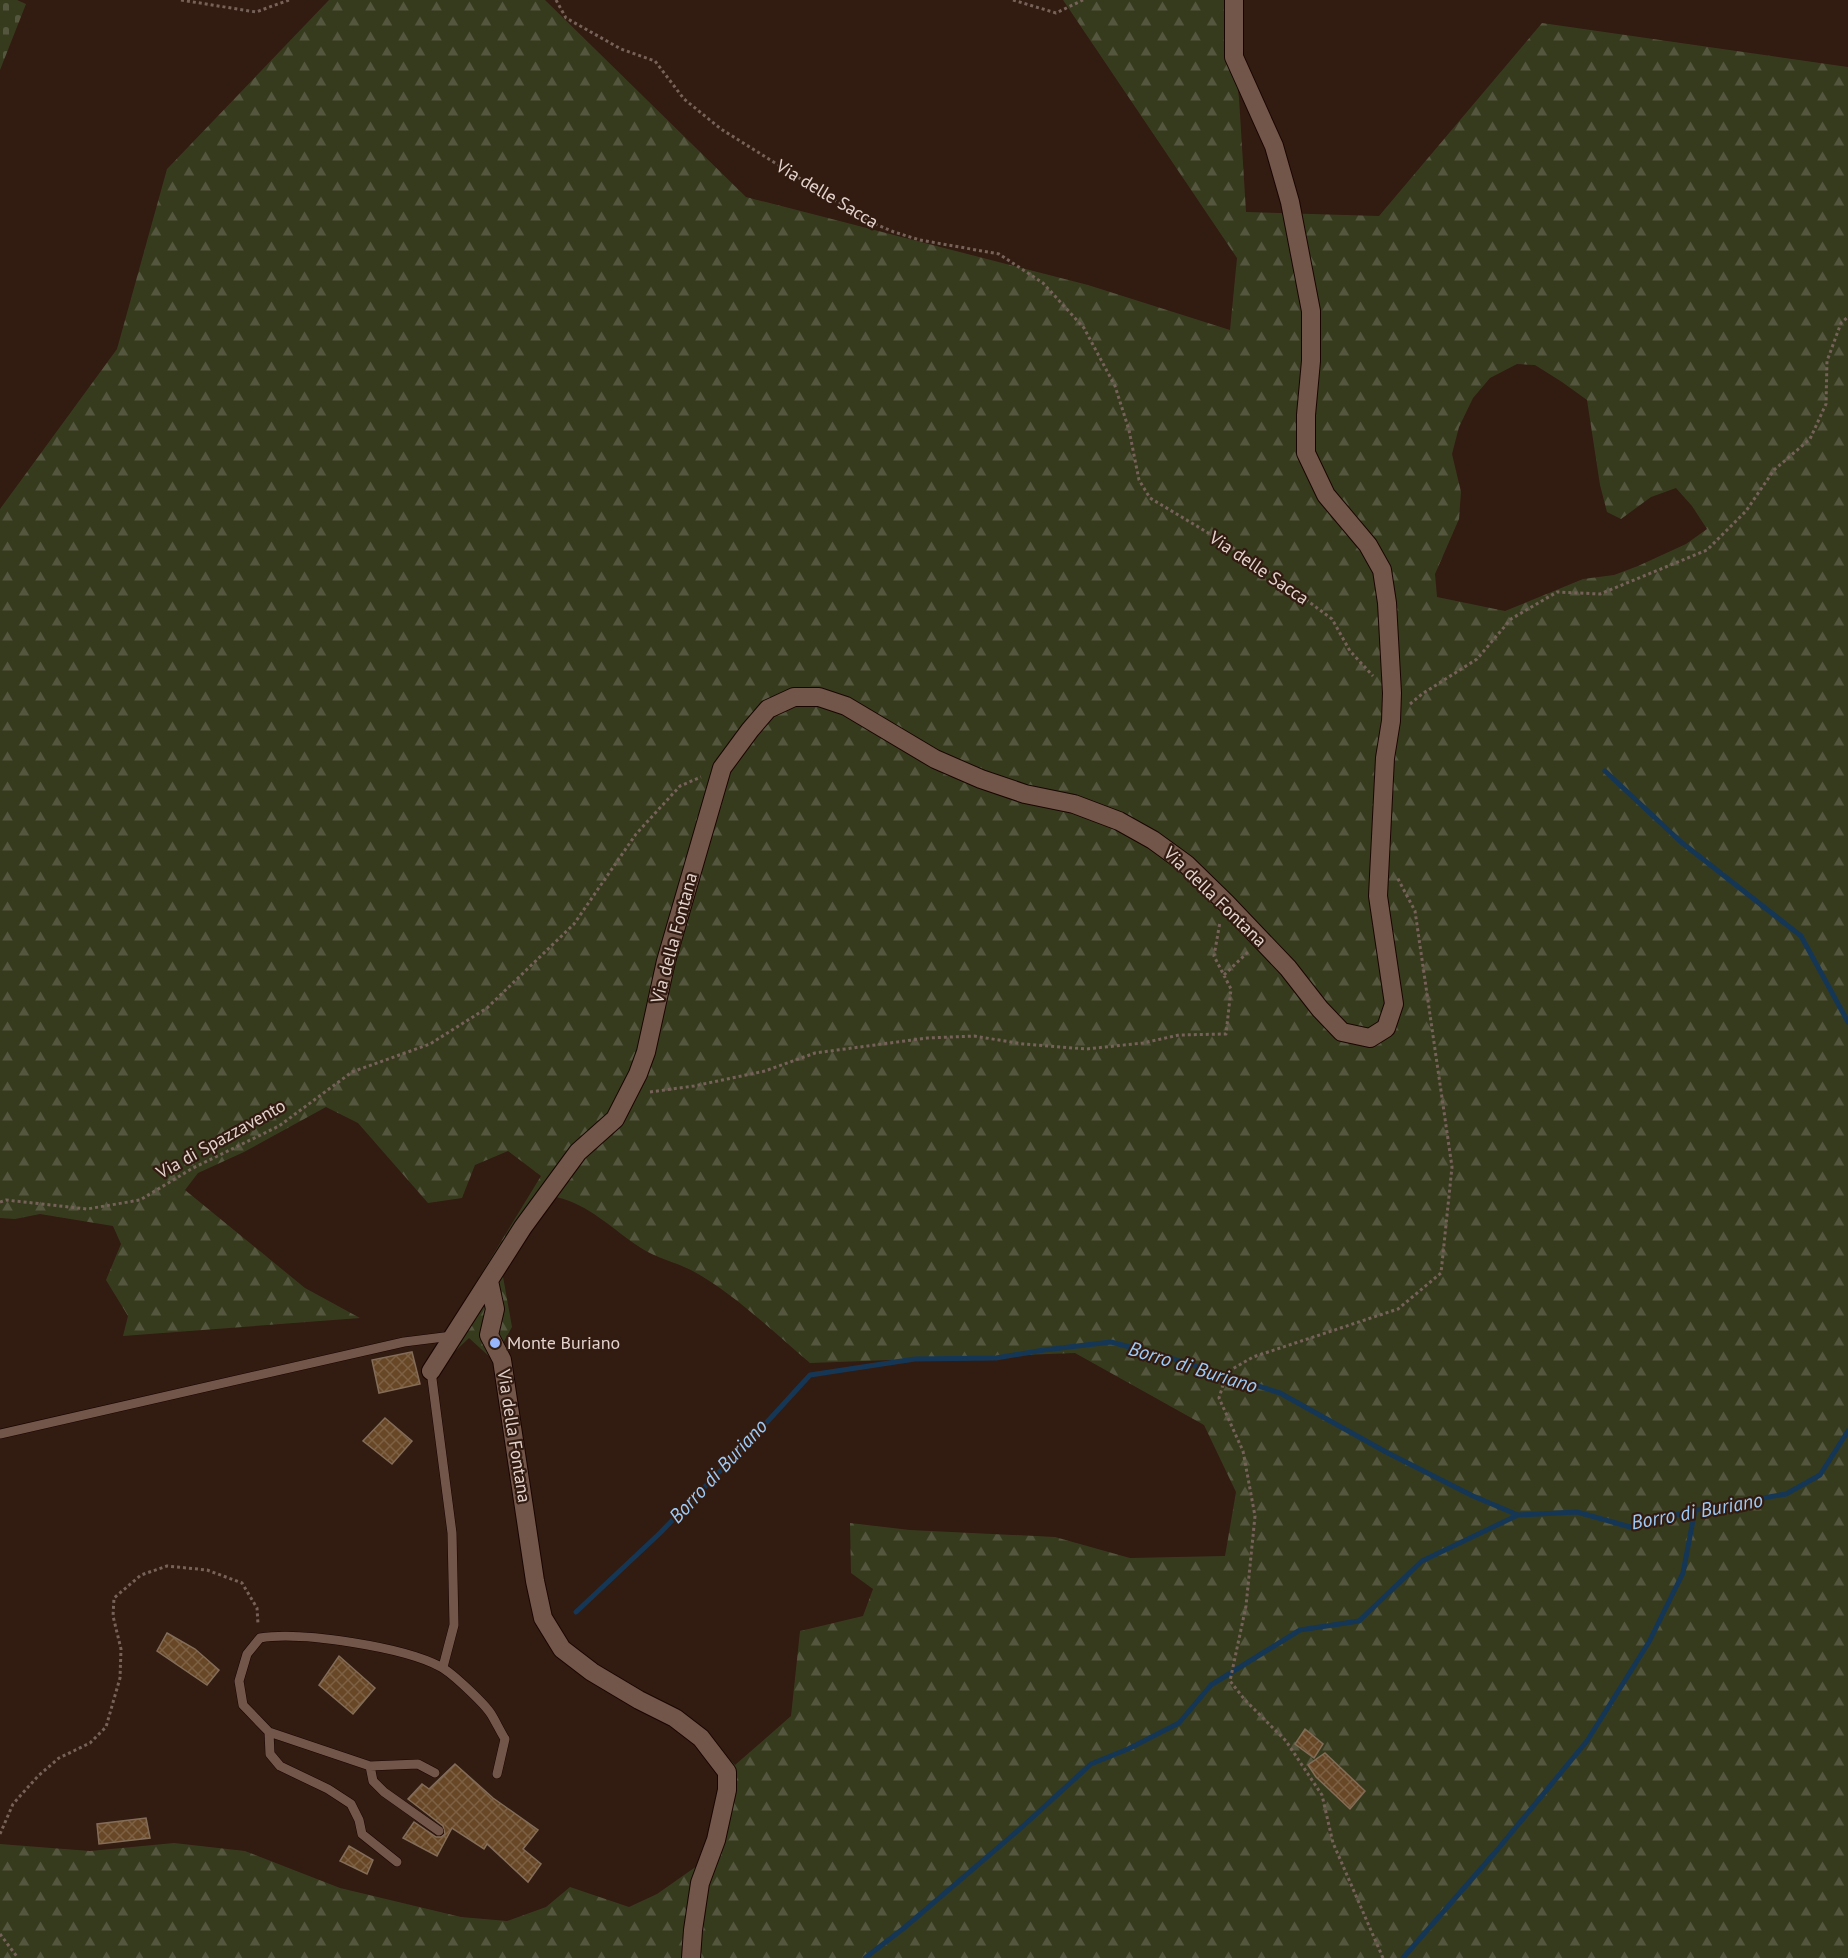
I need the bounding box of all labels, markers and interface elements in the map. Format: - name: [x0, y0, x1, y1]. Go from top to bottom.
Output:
- street label: Via delle Sacca: [771, 154, 883, 233]
- street label: Via delle Sacca: [1204, 525, 1314, 609]
- street label: Via della Fontana: [1158, 841, 1272, 952]
- street label: Via della Fontana: [645, 870, 702, 1007]
- street label: Via di Spazzavento: [151, 1094, 289, 1184]
- place label: Monte Buriano: [507, 1331, 620, 1354]
- water label: Borro di Buriano: [1125, 1335, 1261, 1399]
- marker: Monte Buriano: [488, 1336, 502, 1350]
- street label: Via della Fontana: [492, 1367, 536, 1504]
- water label: Borro di Buriano: [663, 1413, 773, 1529]
- water label: Borro di Buriano: [1629, 1487, 1765, 1535]

